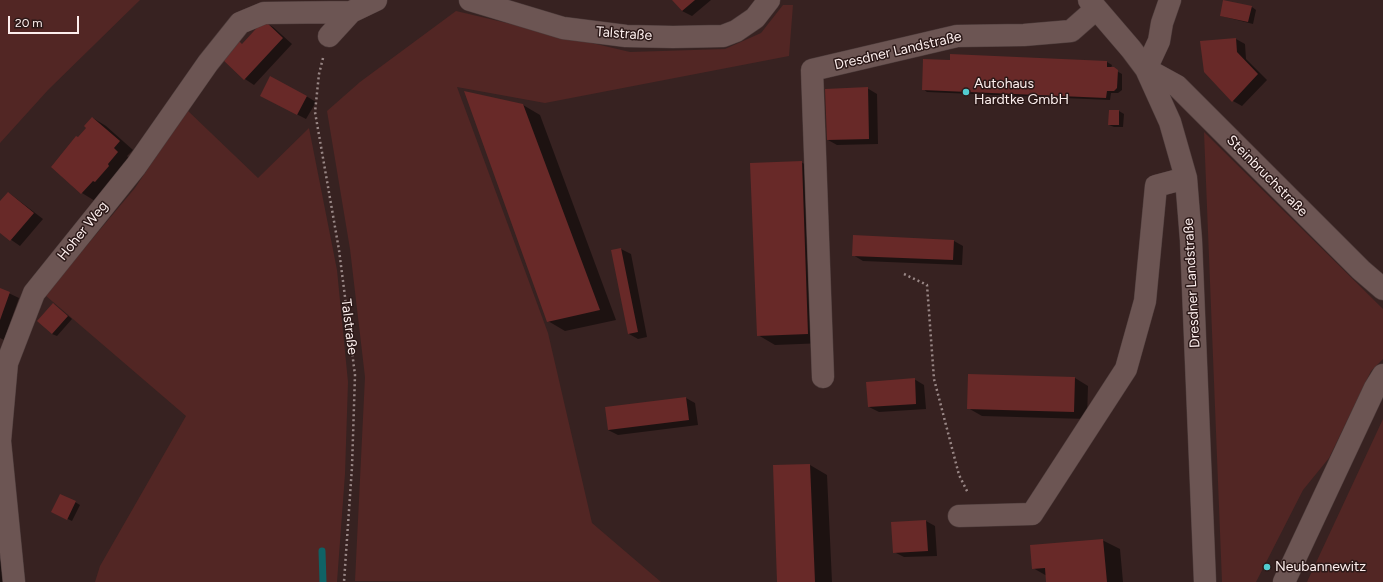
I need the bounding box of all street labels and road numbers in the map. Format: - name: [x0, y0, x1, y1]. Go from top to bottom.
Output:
- street label: Talstraße: [595, 24, 653, 44]
- street label: Dresdner Landstraße: [833, 28, 963, 74]
- street label: Steinbruchstraße: [1223, 132, 1311, 220]
- street label: Hoher Weg: [54, 198, 112, 264]
- street label: Dresdner Landstraße: [1180, 218, 1204, 348]
- street label: Talstraße: [337, 298, 361, 356]

